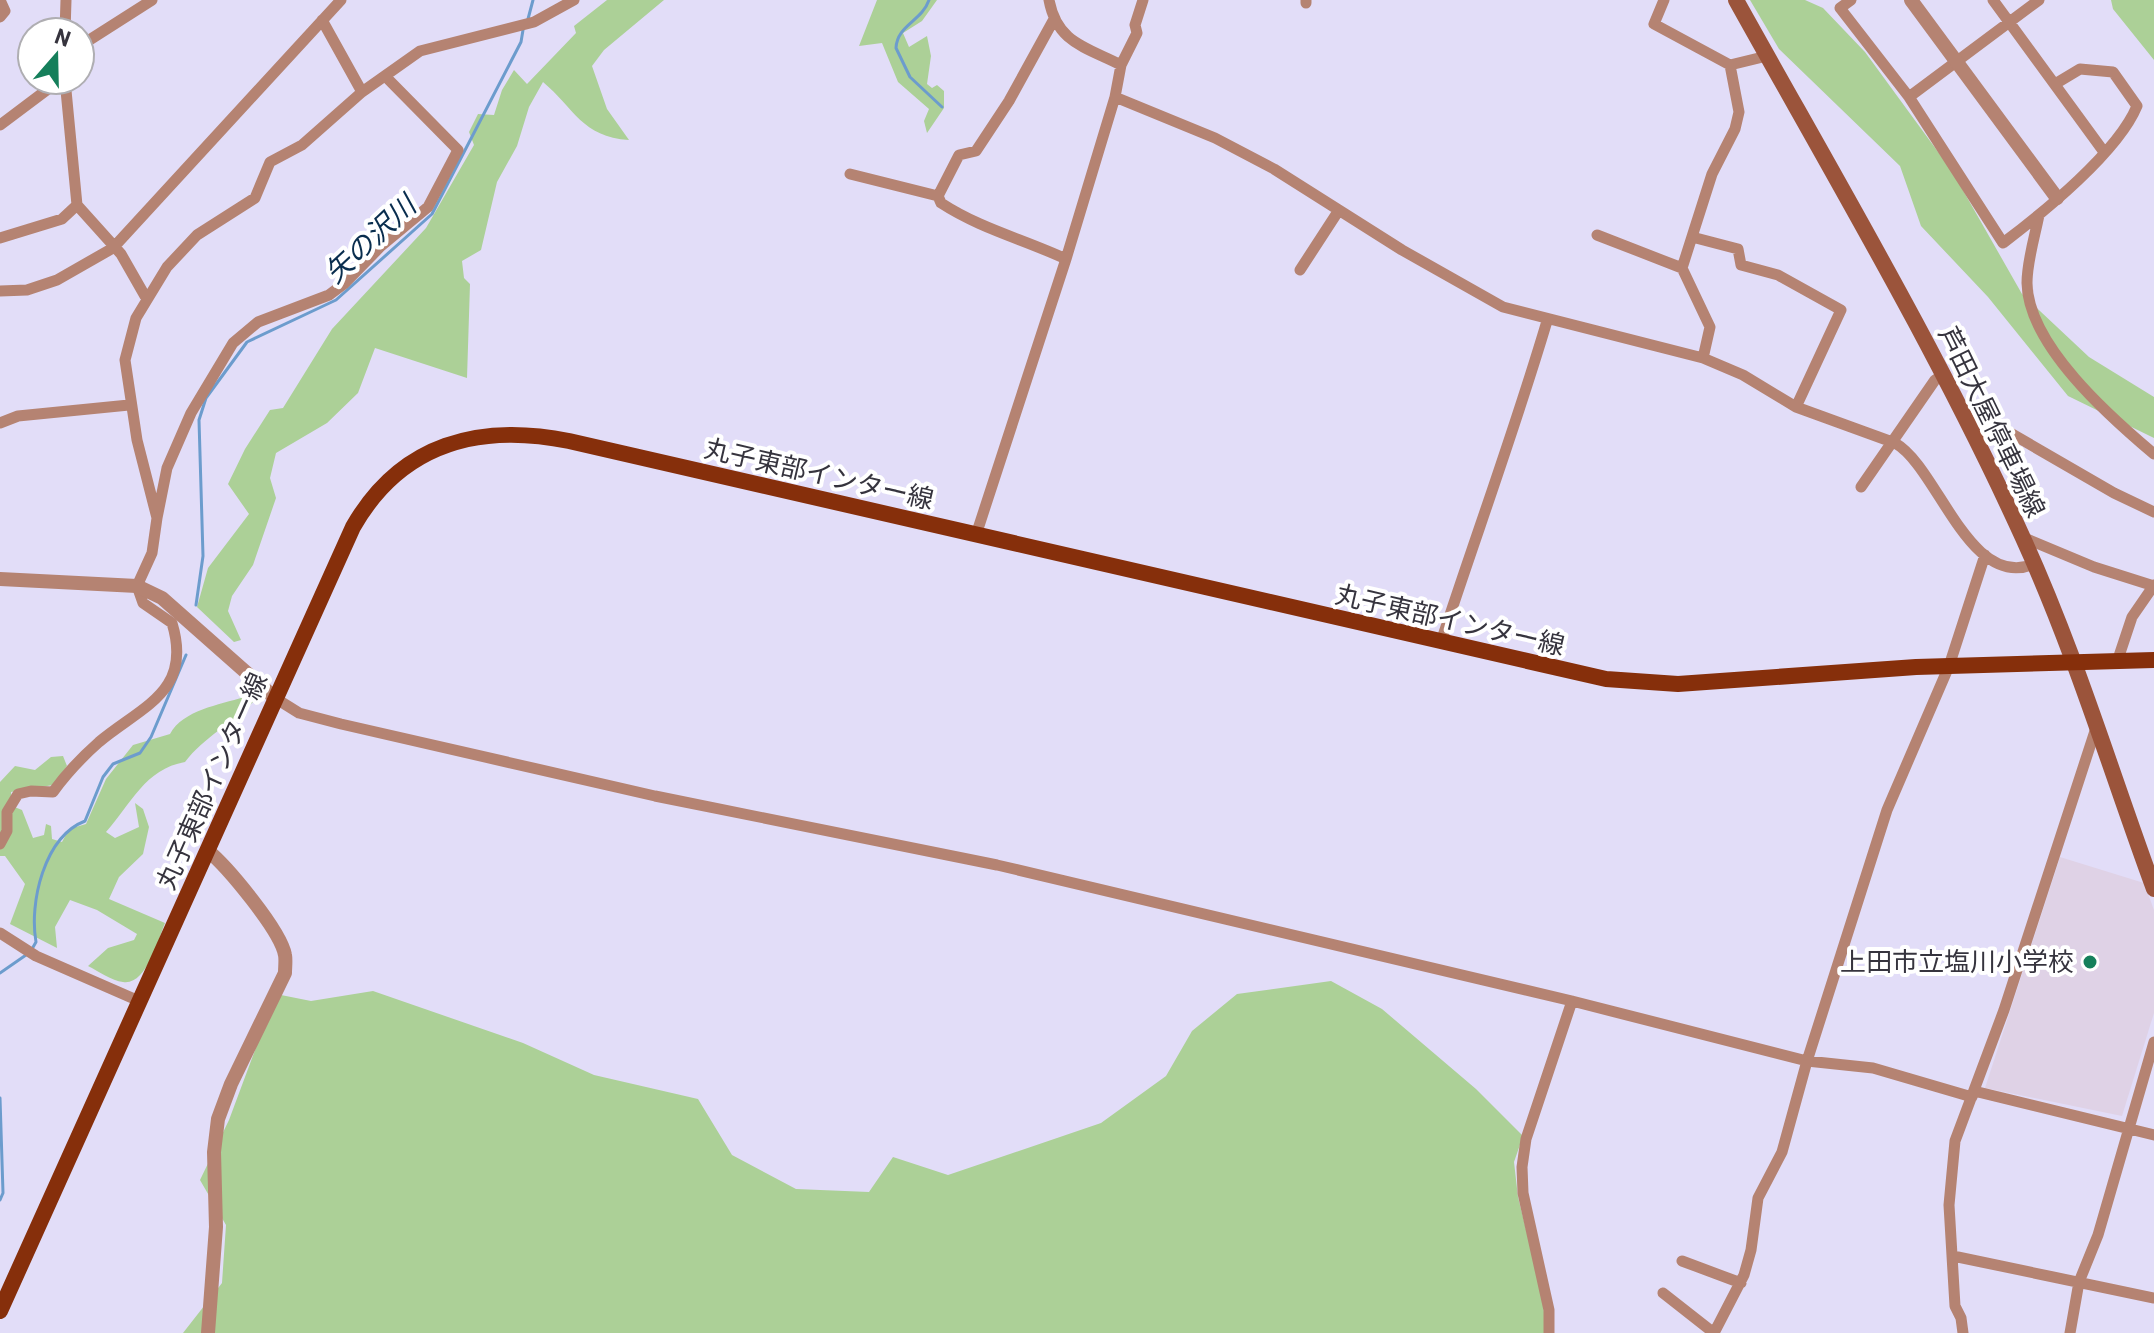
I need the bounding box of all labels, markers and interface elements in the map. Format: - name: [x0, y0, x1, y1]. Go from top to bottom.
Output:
- north arrow: [16, 16, 96, 96]
- text: N: [52, 22, 75, 51]
- water label: 矢の沢川: [317, 186, 424, 289]
- street label: 芦田大屋停車場線: [1934, 321, 2053, 522]
- street label: 丸子東部インター線: [702, 431, 937, 514]
- street label: 丸子東部インター線: [1333, 577, 1568, 660]
- street label: 丸子東部インター線: [149, 667, 272, 894]
- place label: 上田市立塩川小学校: [1840, 945, 2074, 976]
- marker: 上田市立塩川小学校: [2081, 953, 2099, 971]

